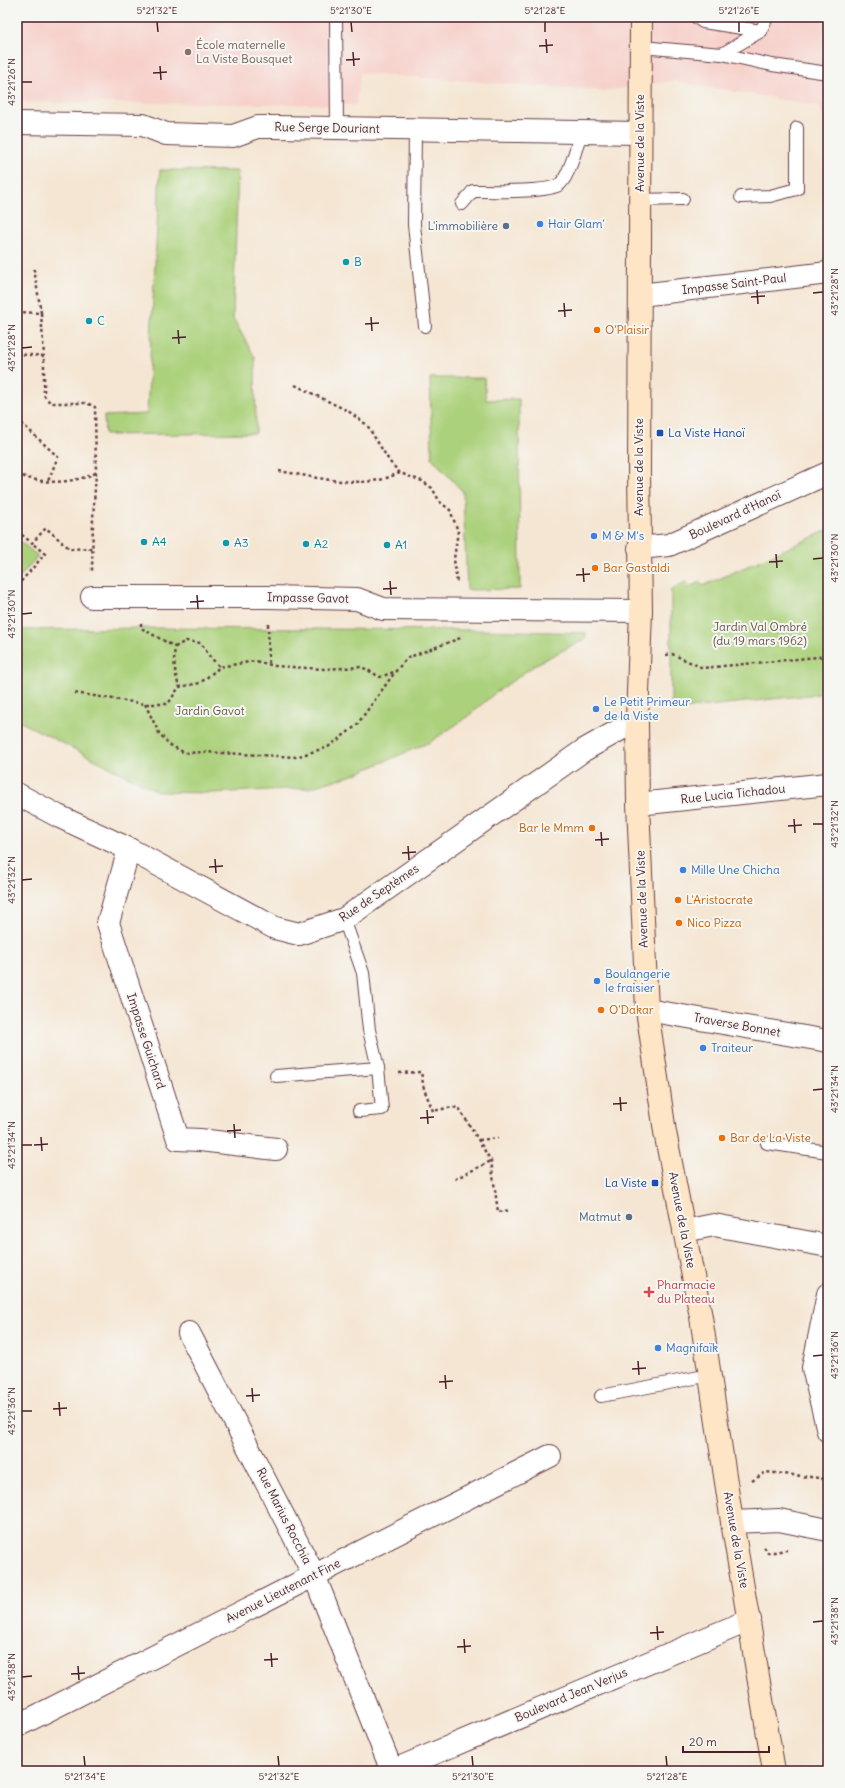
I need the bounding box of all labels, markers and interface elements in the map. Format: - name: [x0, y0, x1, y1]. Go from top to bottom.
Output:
- text: 5°21'32"E: [137, 4, 178, 17]
- text: 5°21'30"E: [330, 4, 372, 17]
- text: 5°21'28"E: [525, 4, 566, 17]
- text: 5°21'26"E: [719, 4, 760, 17]
- place label: École maternelle La Viste Bousquet: [196, 37, 292, 66]
- marker: École maternelle La Viste Bousquet: [183, 47, 193, 57]
- text: 43°21'26"N: [5, 58, 18, 106]
- street label: Avenue de la Viste: [632, 94, 647, 192]
- street label: Rue Serge Douriant: [274, 119, 380, 136]
- place label: Hair Glam': [548, 216, 605, 231]
- place label: L'immobilière: [428, 218, 498, 233]
- marker: Hair Glam': [535, 219, 545, 229]
- marker: L'immobilière: [501, 221, 511, 231]
- place label: B: [354, 254, 362, 269]
- marker: B: [341, 257, 351, 267]
- text: 43°21'28"N: [828, 268, 841, 316]
- street label: Impasse Saint-Paul: [681, 270, 787, 297]
- place label: C: [97, 313, 105, 328]
- marker: C: [84, 316, 94, 326]
- place label: O'Plaisir: [605, 322, 649, 337]
- text: 43°21'28"N: [5, 324, 18, 372]
- marker: O'Plaisir: [592, 325, 602, 335]
- street label: Avenue de la Viste: [631, 418, 646, 516]
- place label: La Viste Hanoï: [668, 425, 745, 440]
- marker: La Viste Hanoï: [655, 428, 665, 438]
- street label: Boulevard d'Hanoï: [687, 487, 783, 542]
- place label: M & M's: [602, 528, 644, 543]
- marker: M & M's: [589, 531, 599, 541]
- place label: A4: [152, 534, 167, 549]
- text: 43°21'30"N: [828, 534, 841, 582]
- place label: A3: [234, 535, 249, 550]
- place label: A2: [314, 536, 329, 551]
- marker: A4: [139, 537, 149, 547]
- place label: A1: [395, 537, 407, 552]
- marker: A3: [221, 538, 231, 548]
- marker: A2: [301, 539, 311, 549]
- marker: A1: [382, 540, 392, 550]
- place label: Bar Gastaldi: [603, 560, 670, 575]
- marker: Bar Gastaldi: [590, 563, 600, 573]
- street label: Impasse Gavot: [267, 589, 349, 606]
- text: 43°21'30"N: [5, 590, 18, 638]
- park label: Jardin Val Ombré (du 19 mars 1962): [713, 619, 807, 648]
- place label: Le Petit Primeur de la Viste: [604, 694, 690, 723]
- park label: Jardin Gavot: [175, 703, 245, 718]
- marker: Le Petit Primeur de la Viste: [591, 704, 601, 714]
- street label: Rue Lucia Tichadou: [680, 781, 786, 806]
- text: 43°21'32"N: [828, 800, 841, 848]
- place label: Bar le Mmm: [519, 820, 584, 835]
- marker: Bar le Mmm: [587, 823, 597, 833]
- street label: Avenue de la Viste: [632, 850, 651, 948]
- text: 43°21'32"N: [5, 856, 18, 904]
- street label: Rue de Septèmes: [336, 860, 421, 925]
- place label: Mille Une Chicha: [691, 862, 780, 877]
- marker: Mille Une Chicha: [678, 865, 688, 875]
- place label: L'Aristocrate: [686, 892, 753, 907]
- marker: L'Aristocrate: [673, 895, 683, 905]
- place label: Nico Pizza: [687, 915, 742, 930]
- marker: Nico Pizza: [674, 918, 684, 928]
- place label: Boulangerie le fraisier: [605, 966, 670, 995]
- marker: Boulangerie le fraisier: [592, 976, 602, 986]
- street label: Impasse Guichard: [124, 991, 169, 1091]
- place label: O'Dakar: [609, 1002, 654, 1017]
- marker: O'Dakar: [596, 1005, 606, 1015]
- street label: Traverse Bonnet: [692, 1009, 782, 1040]
- place label: Traiteur: [711, 1040, 753, 1055]
- marker: Traiteur: [698, 1043, 708, 1053]
- text: 43°21'34"N: [828, 1065, 841, 1113]
- text: 43°21'34"N: [5, 1121, 18, 1169]
- place label: Bar de La Viste: [730, 1130, 811, 1145]
- marker: Bar de La Viste: [717, 1133, 727, 1143]
- street label: Avenue de la Viste: [666, 1170, 699, 1269]
- place label: La Viste: [605, 1175, 647, 1190]
- marker: La Viste: [650, 1178, 660, 1188]
- place label: Matmut: [579, 1209, 621, 1224]
- marker: Matmut: [624, 1212, 634, 1222]
- place label: Pharmacie du Plateau: [657, 1277, 715, 1306]
- marker: Pharmacie du Plateau: [644, 1287, 654, 1297]
- text: 43°21'36"N: [828, 1331, 841, 1379]
- place label: Magnifaïk: [666, 1340, 718, 1355]
- marker: Magnifaïk: [653, 1343, 663, 1353]
- text: 43°21'36"N: [5, 1387, 18, 1435]
- street label: Rue Marius Rocchia: [254, 1465, 315, 1567]
- street label: Avenue de la Viste: [721, 1490, 752, 1589]
- street label: Avenue Lieutenant Fine: [223, 1555, 343, 1626]
- text: 43°21'38"N: [828, 1597, 841, 1645]
- text: 43°21'38"N: [5, 1653, 18, 1701]
- street label: Boulevard Jean Verjus: [512, 1664, 629, 1725]
- scale bar: [683, 1728, 769, 1754]
- text: 20 m: [689, 1734, 717, 1749]
- text: 5°21'34"E: [64, 1770, 106, 1783]
- text: 5°21'32"E: [259, 1770, 300, 1783]
- text: 5°21'30"E: [452, 1770, 494, 1783]
- text: 5°21'28"E: [647, 1770, 688, 1783]

